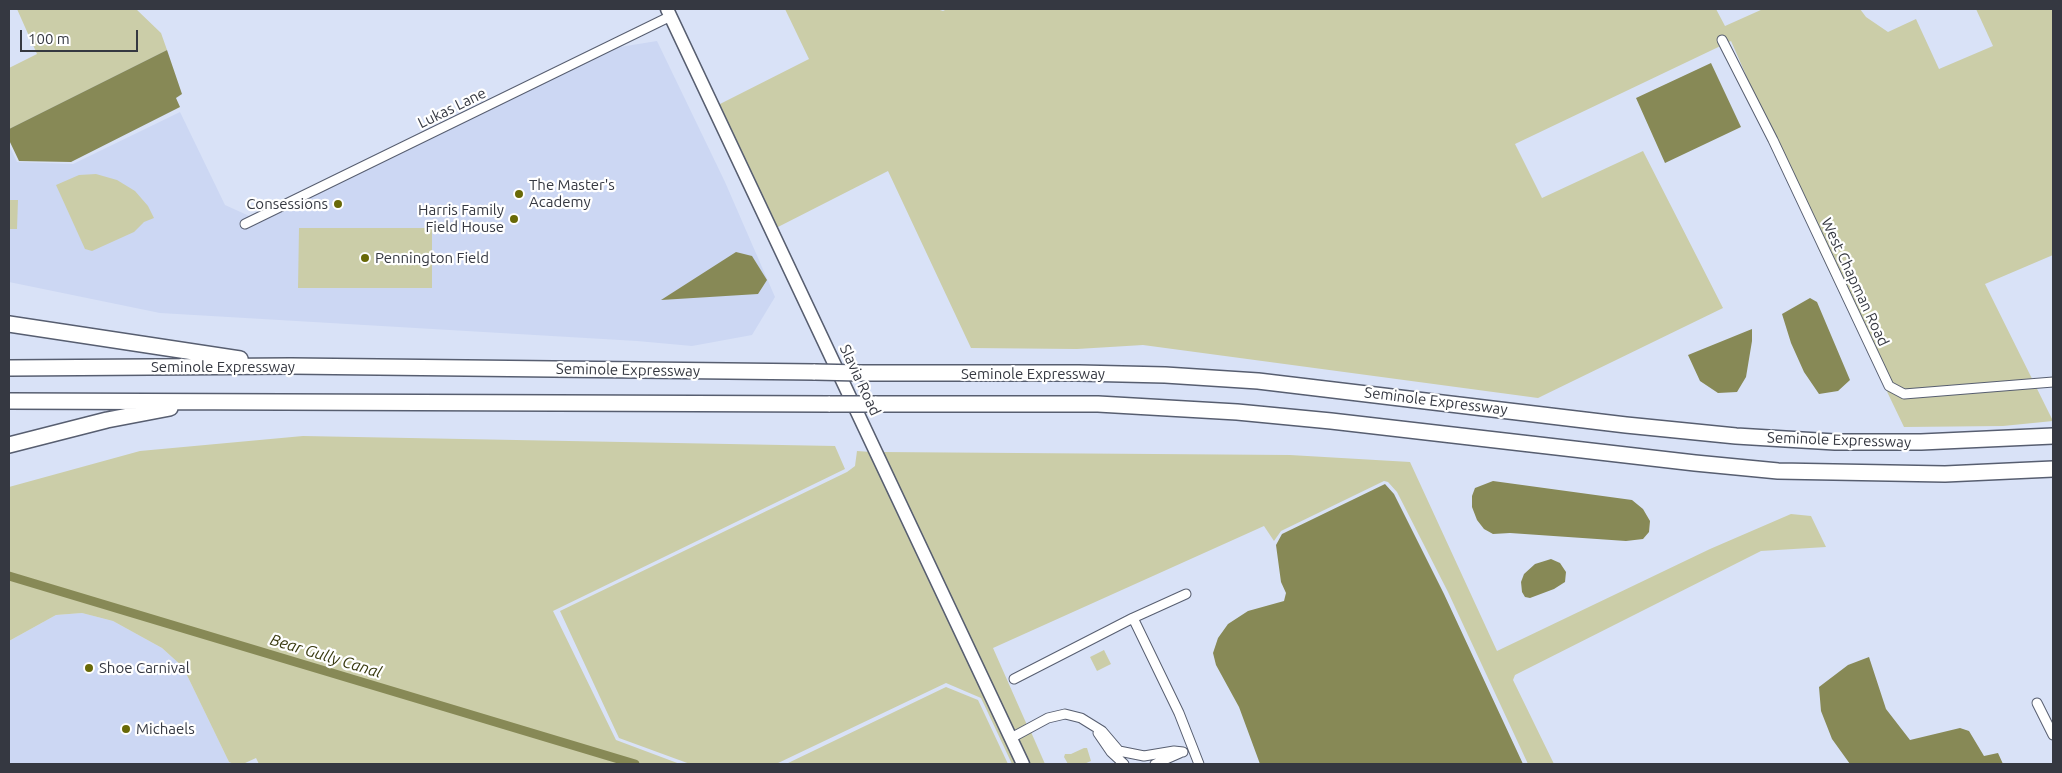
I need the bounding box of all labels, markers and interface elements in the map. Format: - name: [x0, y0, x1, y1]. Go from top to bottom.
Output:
- scale bar: [22, 20, 140, 52]
- text: 100 m: [28, 30, 70, 47]
- street label: Lukas Lane: [415, 84, 489, 132]
- place label: The Master's Academy: [529, 176, 615, 211]
- marker: The Master's Academy: [513, 188, 525, 200]
- place label: Consessions: [246, 195, 328, 213]
- marker: Consessions: [332, 198, 344, 210]
- place label: Harris Family Field House: [418, 201, 504, 236]
- marker: Harris Family Field House: [508, 213, 520, 225]
- street label: West Chapman Road: [1817, 215, 1893, 349]
- place label: Pennington Field: [375, 249, 489, 267]
- marker: Pennington Field: [359, 252, 371, 264]
- street label: Slavia Road: [836, 342, 884, 418]
- street label: Seminole Expressway: [151, 358, 295, 376]
- street label: Seminole Expressway: [556, 360, 700, 380]
- street label: Seminole Expressway: [961, 365, 1105, 383]
- street label: Seminole Expressway: [1363, 383, 1509, 419]
- street label: Seminole Expressway: [1767, 428, 1911, 452]
- water label: Bear Gully Canal: [268, 630, 384, 682]
- place label: Shoe Carnival: [99, 659, 190, 677]
- marker: Shoe Carnival: [83, 662, 95, 674]
- place label: Michaels: [136, 720, 195, 738]
- marker: Michaels: [120, 723, 132, 735]

